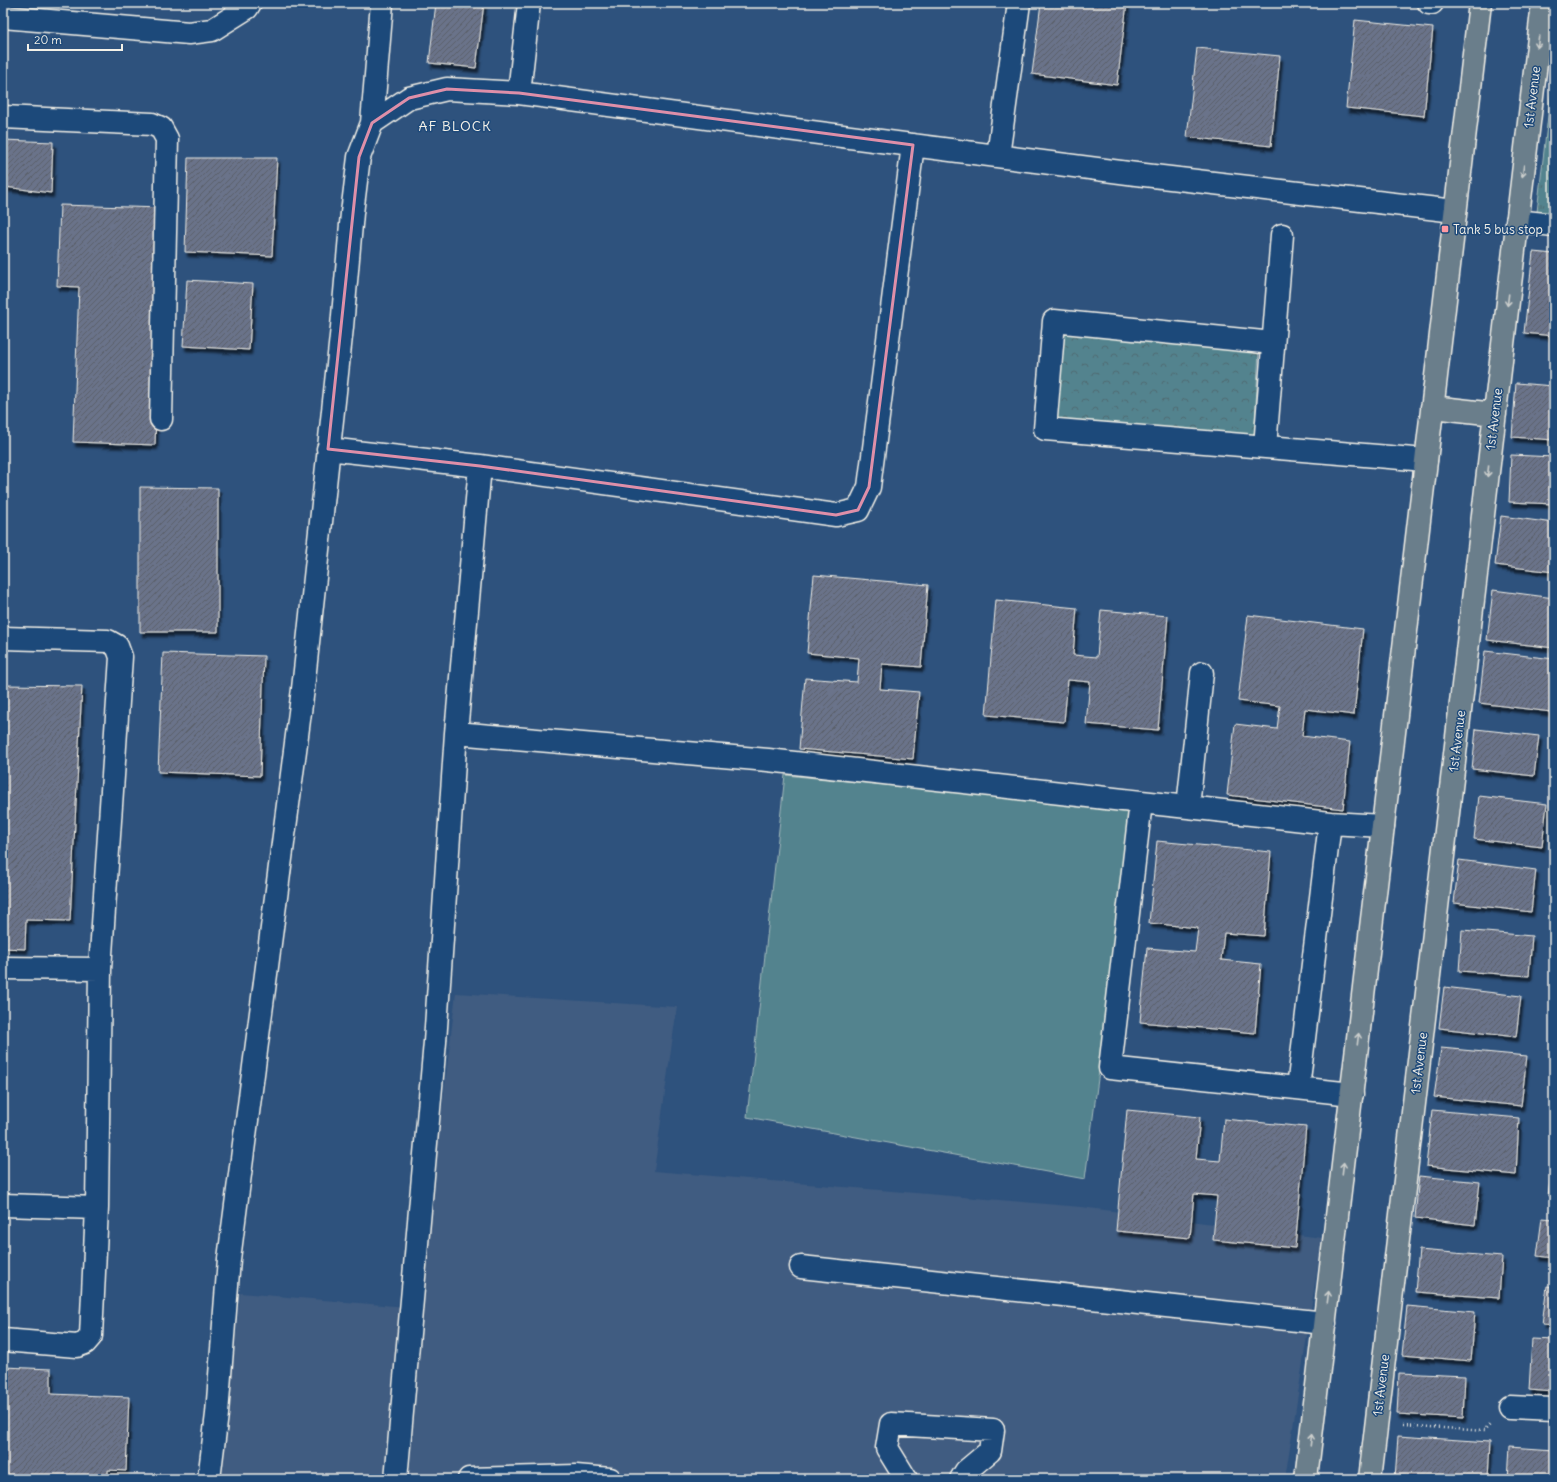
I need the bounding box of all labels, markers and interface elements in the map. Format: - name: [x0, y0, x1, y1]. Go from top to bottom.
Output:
- scale bar: [28, 26, 122, 52]
- text: 20 m: [34, 32, 62, 47]
- one-way arrow: [1535, 35, 1542, 48]
- street label: 1st Avenue: [1520, 65, 1544, 129]
- district label: AF BLOCK: [418, 117, 492, 135]
- one-way arrow: [1519, 164, 1527, 177]
- place label: Tank 5 bus stop: [1453, 221, 1543, 238]
- marker: Tank 5 bus stop: [1440, 224, 1450, 234]
- one-way arrow: [1504, 293, 1512, 306]
- street label: 1st Avenue: [1482, 387, 1506, 451]
- one-way arrow: [1485, 464, 1492, 477]
- street label: 1st Avenue: [1445, 709, 1469, 773]
- street label: 1st Avenue: [1407, 1031, 1431, 1095]
- one-way arrow: [1354, 1033, 1362, 1046]
- one-way arrow: [1339, 1162, 1347, 1175]
- one-way arrow: [1324, 1291, 1331, 1304]
- street label: 1st Avenue: [1369, 1353, 1393, 1417]
- one-way arrow: [1307, 1434, 1315, 1447]

